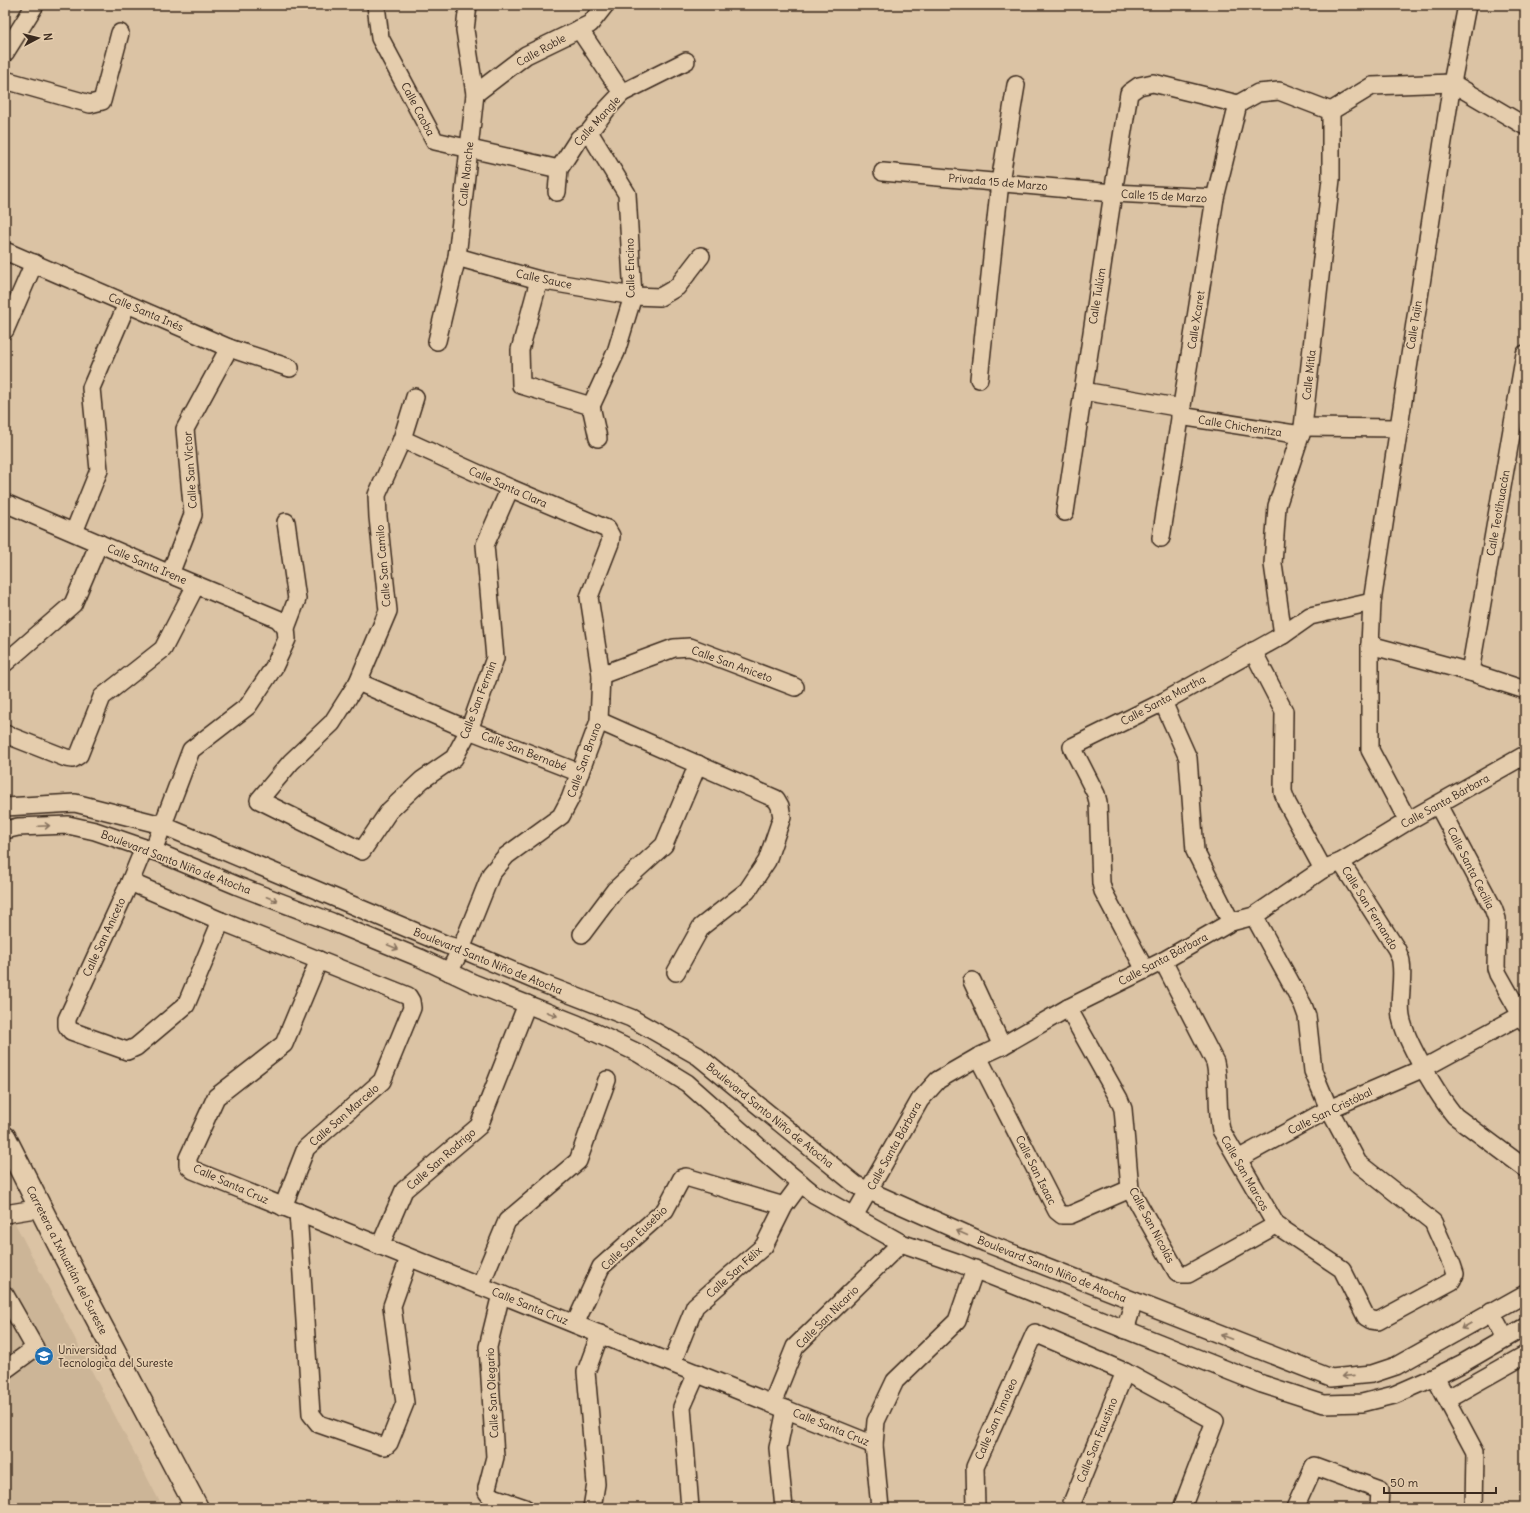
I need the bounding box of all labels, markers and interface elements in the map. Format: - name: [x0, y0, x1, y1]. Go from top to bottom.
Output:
- north arrow: [18, 18, 58, 58]
- street label: Calle Roble: [514, 31, 568, 69]
- text: N: [41, 32, 55, 41]
- street label: Calle Caoba: [398, 80, 438, 138]
- street label: Calle Mangle: [571, 93, 623, 149]
- street label: Calle Nanche: [456, 141, 476, 207]
- street label: Privada 15 de Marzo: [948, 171, 1048, 193]
- street label: Calle 15 de Marzo: [1121, 187, 1207, 205]
- street label: Calle Encino: [622, 238, 638, 298]
- street label: Calle Sauce: [515, 266, 573, 292]
- street label: Calle Tulúm: [1086, 266, 1108, 325]
- street label: Calle Xcaret: [1184, 289, 1208, 350]
- street label: Calle Santa Inés: [106, 290, 186, 334]
- street label: Calle Tajín: [1403, 299, 1425, 351]
- street label: Calle Mitla: [1299, 349, 1319, 401]
- street label: Calle Chichenitza: [1197, 412, 1283, 440]
- street label: Calle San Víctor: [180, 430, 200, 509]
- street label: Calle Santa Clara: [466, 463, 550, 511]
- street label: Calle Teotihuacán: [1484, 469, 1512, 557]
- street label: Calle San Camilo: [372, 524, 394, 608]
- street label: Calle Santa Irene: [105, 541, 189, 587]
- street label: Calle San Aniceto: [689, 643, 775, 685]
- street label: Calle San Fermin: [457, 659, 499, 741]
- street label: Calle Santa Martha: [1118, 672, 1208, 728]
- street label: Calle San Bruno: [564, 721, 604, 799]
- street label: Calle San Bernabé: [479, 728, 569, 774]
- street label: Calle Santa Bárbara: [1398, 771, 1492, 831]
- one-way arrow: [37, 823, 50, 830]
- street label: Calle Santa Cecilia: [1444, 825, 1498, 911]
- street label: Boulevard Santo Niño de Atocha: [99, 827, 253, 897]
- street label: Calle San Fernando: [1339, 864, 1401, 952]
- street label: Calle San Aniceto: [80, 895, 128, 979]
- one-way arrow: [266, 896, 278, 904]
- street label: Boulevard Santo Niño de Atocha: [411, 925, 565, 997]
- street label: Calle Santa Bárbara: [1116, 930, 1210, 988]
- one-way arrow: [387, 944, 399, 951]
- one-way arrow: [545, 1011, 557, 1018]
- street label: Boulevard Santo Niño de Atocha: [704, 1059, 836, 1171]
- street label: Calle San Marcelo: [306, 1081, 382, 1149]
- street label: Calle San Cristóbal: [1286, 1085, 1374, 1137]
- street label: Calle Santa Bárbara: [864, 1099, 924, 1193]
- street label: Calle San Rodrigo: [404, 1125, 478, 1193]
- street label: Calle San Isaac: [1012, 1133, 1060, 1207]
- street label: Calle San Marcos: [1218, 1133, 1272, 1213]
- street label: Calle Santa Cruz: [191, 1161, 271, 1207]
- street label: Carretera a Ixhuatlán del Sureste: [23, 1183, 111, 1337]
- street label: Calle San Nicolás: [1126, 1185, 1178, 1265]
- street label: Calle San Eusebio: [598, 1203, 670, 1273]
- one-way arrow: [956, 1229, 968, 1236]
- street label: Boulevard Santo Niño de Atocha: [975, 1233, 1129, 1305]
- street label: Calle San Félix: [703, 1243, 765, 1301]
- street label: Calle San Nicario: [793, 1283, 861, 1351]
- street label: Calle Santa Cruz: [490, 1284, 570, 1328]
- one-way arrow: [1460, 1322, 1472, 1330]
- one-way arrow: [1220, 1333, 1232, 1341]
- place label: Universidad Tecnologica del Sureste: [58, 1343, 173, 1370]
- school or university icon: Universidad Tecnologica del Sureste: [33, 1345, 55, 1367]
- street label: Calle San Olegario: [483, 1347, 501, 1439]
- one-way arrow: [1342, 1373, 1355, 1380]
- street label: Calle San Timoteo: [972, 1376, 1020, 1462]
- street label: Calle San Faustino: [1074, 1395, 1120, 1485]
- street label: Calle Santa Cruz: [791, 1405, 871, 1449]
- scale bar: [1384, 1469, 1496, 1495]
- text: 50 m: [1390, 1475, 1419, 1490]

